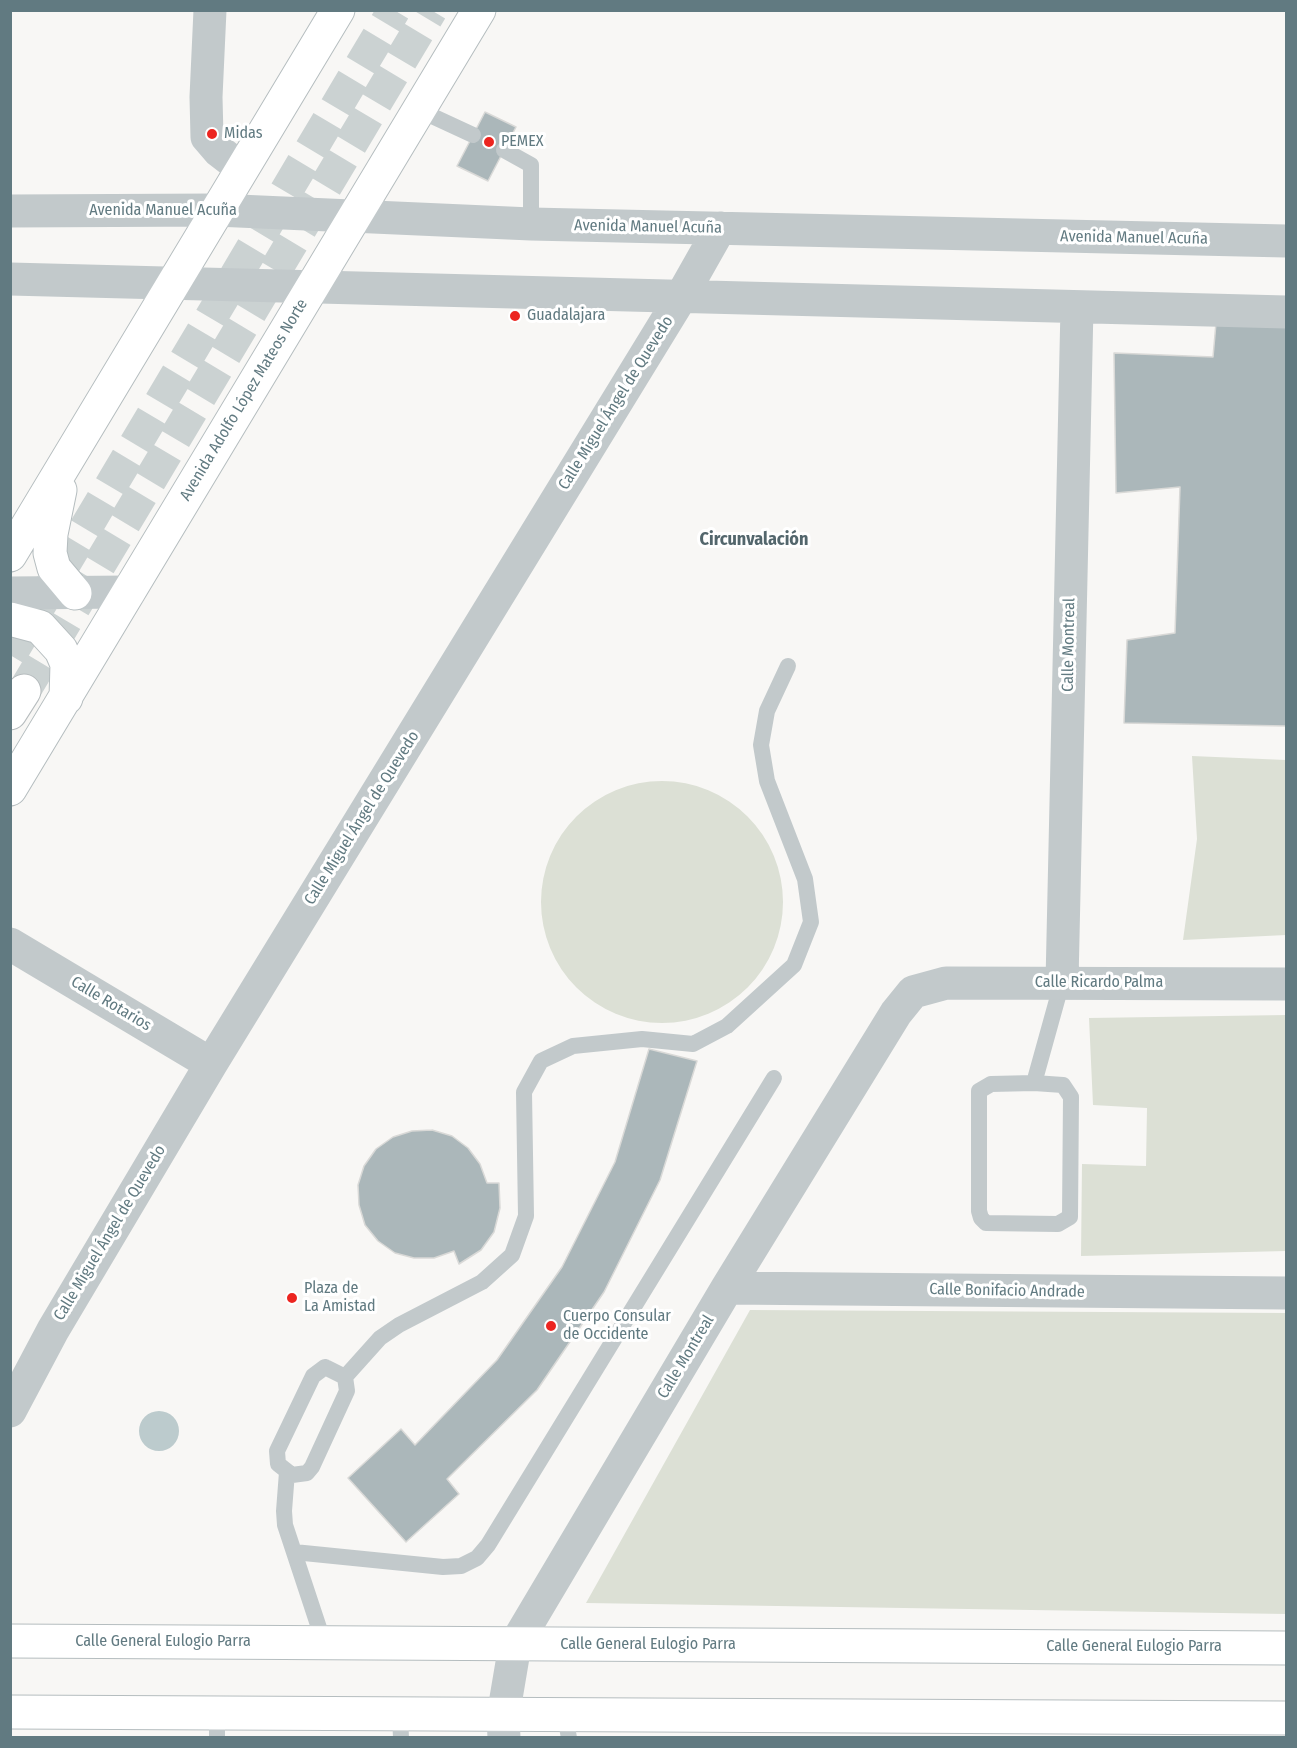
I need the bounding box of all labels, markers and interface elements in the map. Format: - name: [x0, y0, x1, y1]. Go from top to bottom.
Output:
- place label: Midas: [224, 124, 263, 144]
- marker: Midas: [205, 127, 219, 141]
- place label: PEMEX: [501, 132, 544, 152]
- marker: PEMEX: [482, 135, 496, 149]
- street label: Avenida Manuel Acuña: [89, 201, 237, 221]
- street label: Avenida Manuel Acuña: [574, 216, 722, 238]
- street label: Avenida Manuel Acuña: [1060, 227, 1208, 249]
- street label: Avenida Adolfo López Mateos Norte: [176, 296, 312, 504]
- place label: Guadalajara: [527, 306, 605, 326]
- marker: Guadalajara: [508, 309, 522, 323]
- street label: Calle Miguel Ángel de Quevedo: [555, 313, 677, 493]
- district label: Circunvalación: [700, 529, 808, 551]
- street label: Calle Montreal: [1059, 598, 1079, 692]
- street label: Calle Miguel Ángel de Quevedo: [301, 728, 423, 908]
- street label: Calle Rotarios: [67, 972, 155, 1036]
- street label: Calle Ricardo Palma: [1035, 973, 1163, 993]
- street label: Calle Miguel Ángel de Quevedo: [50, 1142, 170, 1324]
- place label: Plaza de La Amistad: [304, 1279, 376, 1317]
- street label: Calle Bonifacio Andrade: [929, 1280, 1085, 1302]
- marker: Plaza de La Amistad: [285, 1291, 299, 1305]
- place label: Cuerpo Consular de Occidente: [563, 1307, 671, 1345]
- street label: Calle Montreal: [654, 1312, 718, 1402]
- marker: Cuerpo Consular de Occidente: [544, 1319, 558, 1333]
- street label: Calle General Eulogio Parra: [75, 1632, 251, 1652]
- street label: Calle General Eulogio Parra: [560, 1635, 736, 1655]
- street label: Calle General Eulogio Parra: [1046, 1637, 1222, 1657]

